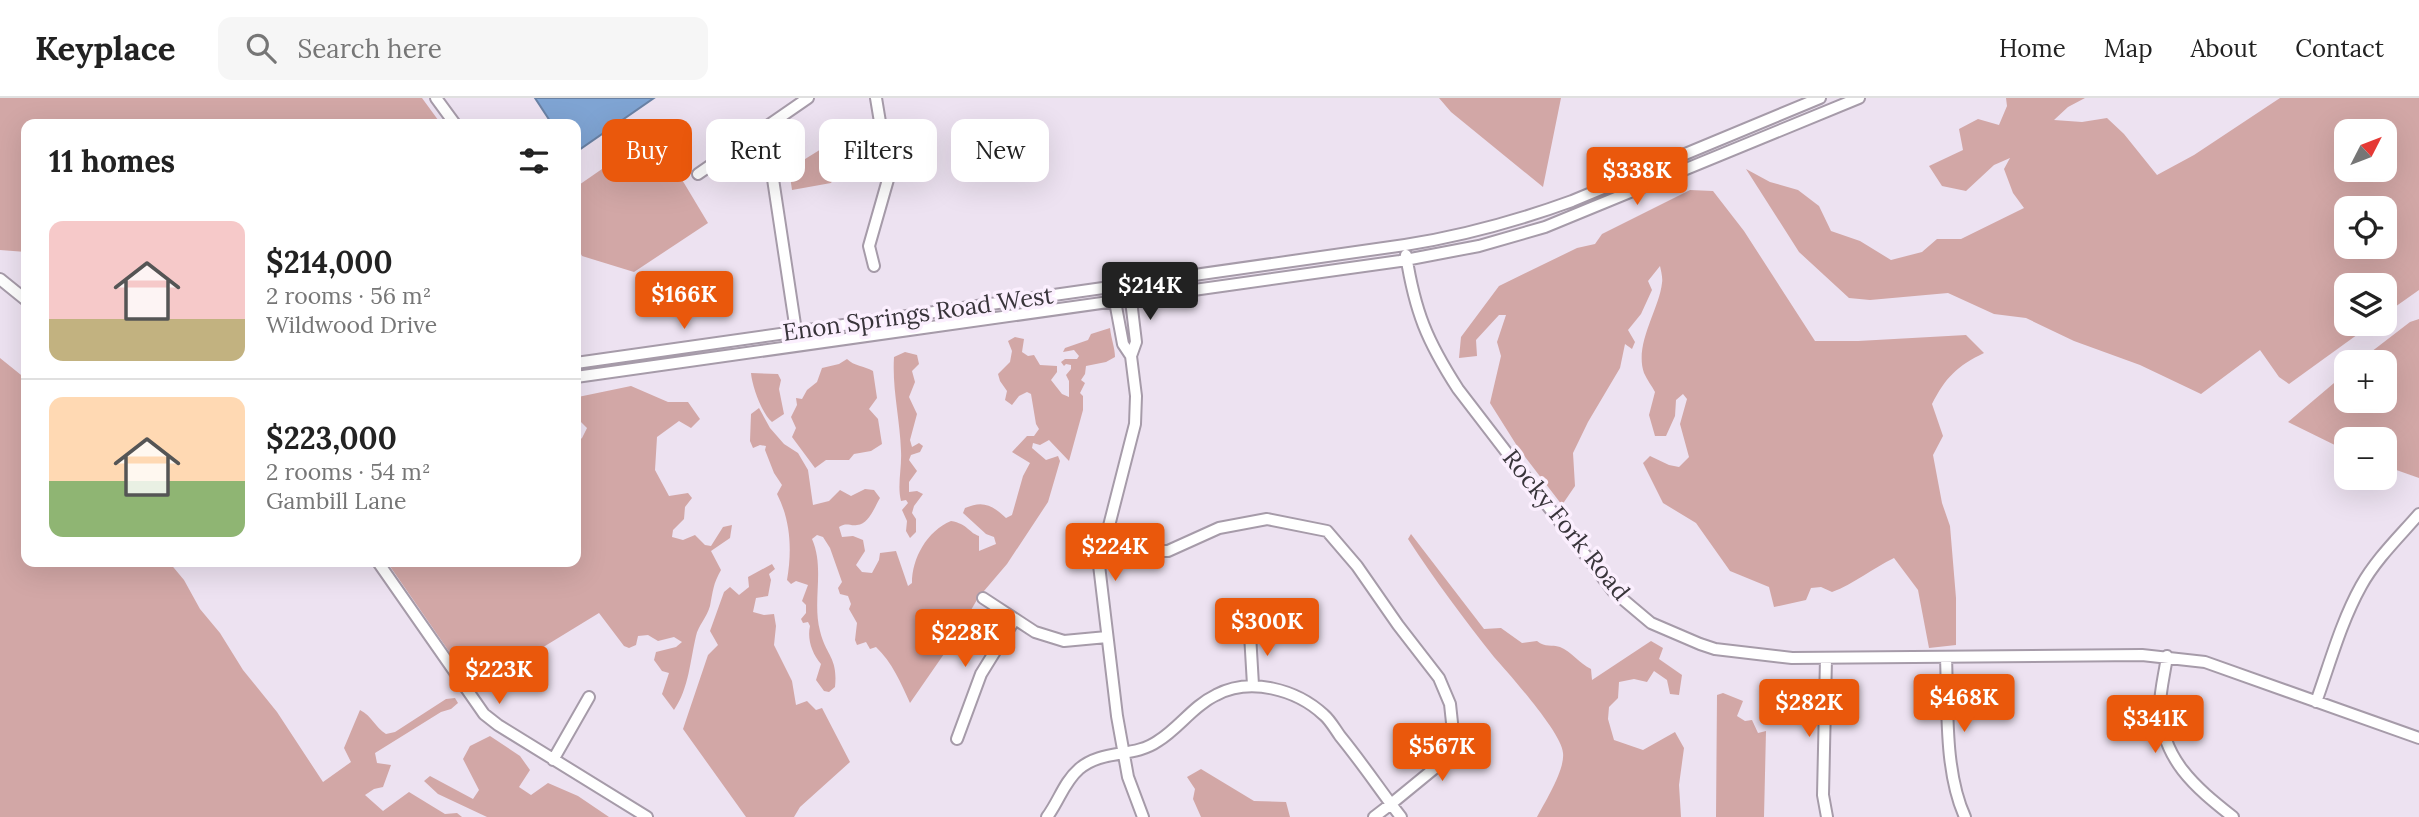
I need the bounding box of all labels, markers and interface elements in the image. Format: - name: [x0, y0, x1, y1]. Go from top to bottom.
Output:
- search box: [218, 17, 708, 80]
- text: Keyplace: [35, 27, 176, 69]
- icon: search: [242, 29, 280, 67]
- text: Search here: [298, 32, 442, 65]
- text: Home: [1999, 33, 2066, 64]
- text: Map: [2104, 33, 2153, 64]
- text: About: [2191, 33, 2257, 64]
- text: Contact: [2295, 33, 2384, 64]
- chip: Buy: [602, 119, 692, 182]
- chip: Rent: [706, 119, 805, 182]
- chip: Filters: [819, 119, 937, 182]
- chip: New: [951, 119, 1049, 182]
- north arrow: [2334, 119, 2398, 182]
- map controls: [2334, 119, 2397, 490]
- text: 11 homes: [49, 142, 175, 180]
- icon: filters: [515, 142, 553, 180]
- pin: $338K: [1588, 148, 1686, 207]
- text: $338K: [1603, 155, 1671, 184]
- button: locate: [2334, 196, 2397, 259]
- text: $214,000: [266, 243, 393, 281]
- icon: home: [105, 249, 189, 333]
- pin: $214K: [1101, 262, 1199, 322]
- text: $214K: [1118, 270, 1182, 299]
- pin: $166K: [635, 272, 733, 331]
- button: layers: [2334, 273, 2397, 336]
- text: $166K: [651, 279, 717, 308]
- street label: Enon Springs Road West: [781, 279, 1056, 348]
- text: 2 rooms · 56 m²: [266, 281, 431, 310]
- text: Wildwood Drive: [266, 310, 437, 339]
- button: +: [2334, 350, 2397, 413]
- text: $223,000: [266, 419, 397, 457]
- icon: home: [105, 425, 189, 509]
- button: −: [2334, 427, 2397, 490]
- street label: Rocky Fork Road: [1496, 443, 1637, 607]
- text: 2 rooms · 54 m²: [266, 457, 431, 486]
- text: Gambill Lane: [266, 486, 406, 515]
- pin: $224K: [1066, 524, 1164, 583]
- text: $224K: [1082, 531, 1149, 560]
- pin: $300K: [1218, 598, 1316, 658]
- text: $300K: [1231, 606, 1303, 635]
- pin: $228K: [916, 610, 1014, 669]
- text: $228K: [931, 617, 999, 646]
- pin: $223K: [450, 646, 548, 706]
- text: $223K: [465, 654, 533, 683]
- pin: $468K: [1915, 674, 2013, 734]
- pin: $282K: [1760, 680, 1858, 739]
- text: $468K: [1930, 682, 1998, 711]
- text: $282K: [1775, 687, 1843, 716]
- pin: $341K: [2106, 696, 2204, 755]
- text: $341K: [2123, 703, 2187, 732]
- pin: $567K: [1393, 724, 1491, 783]
- text: $567K: [1409, 731, 1475, 760]

